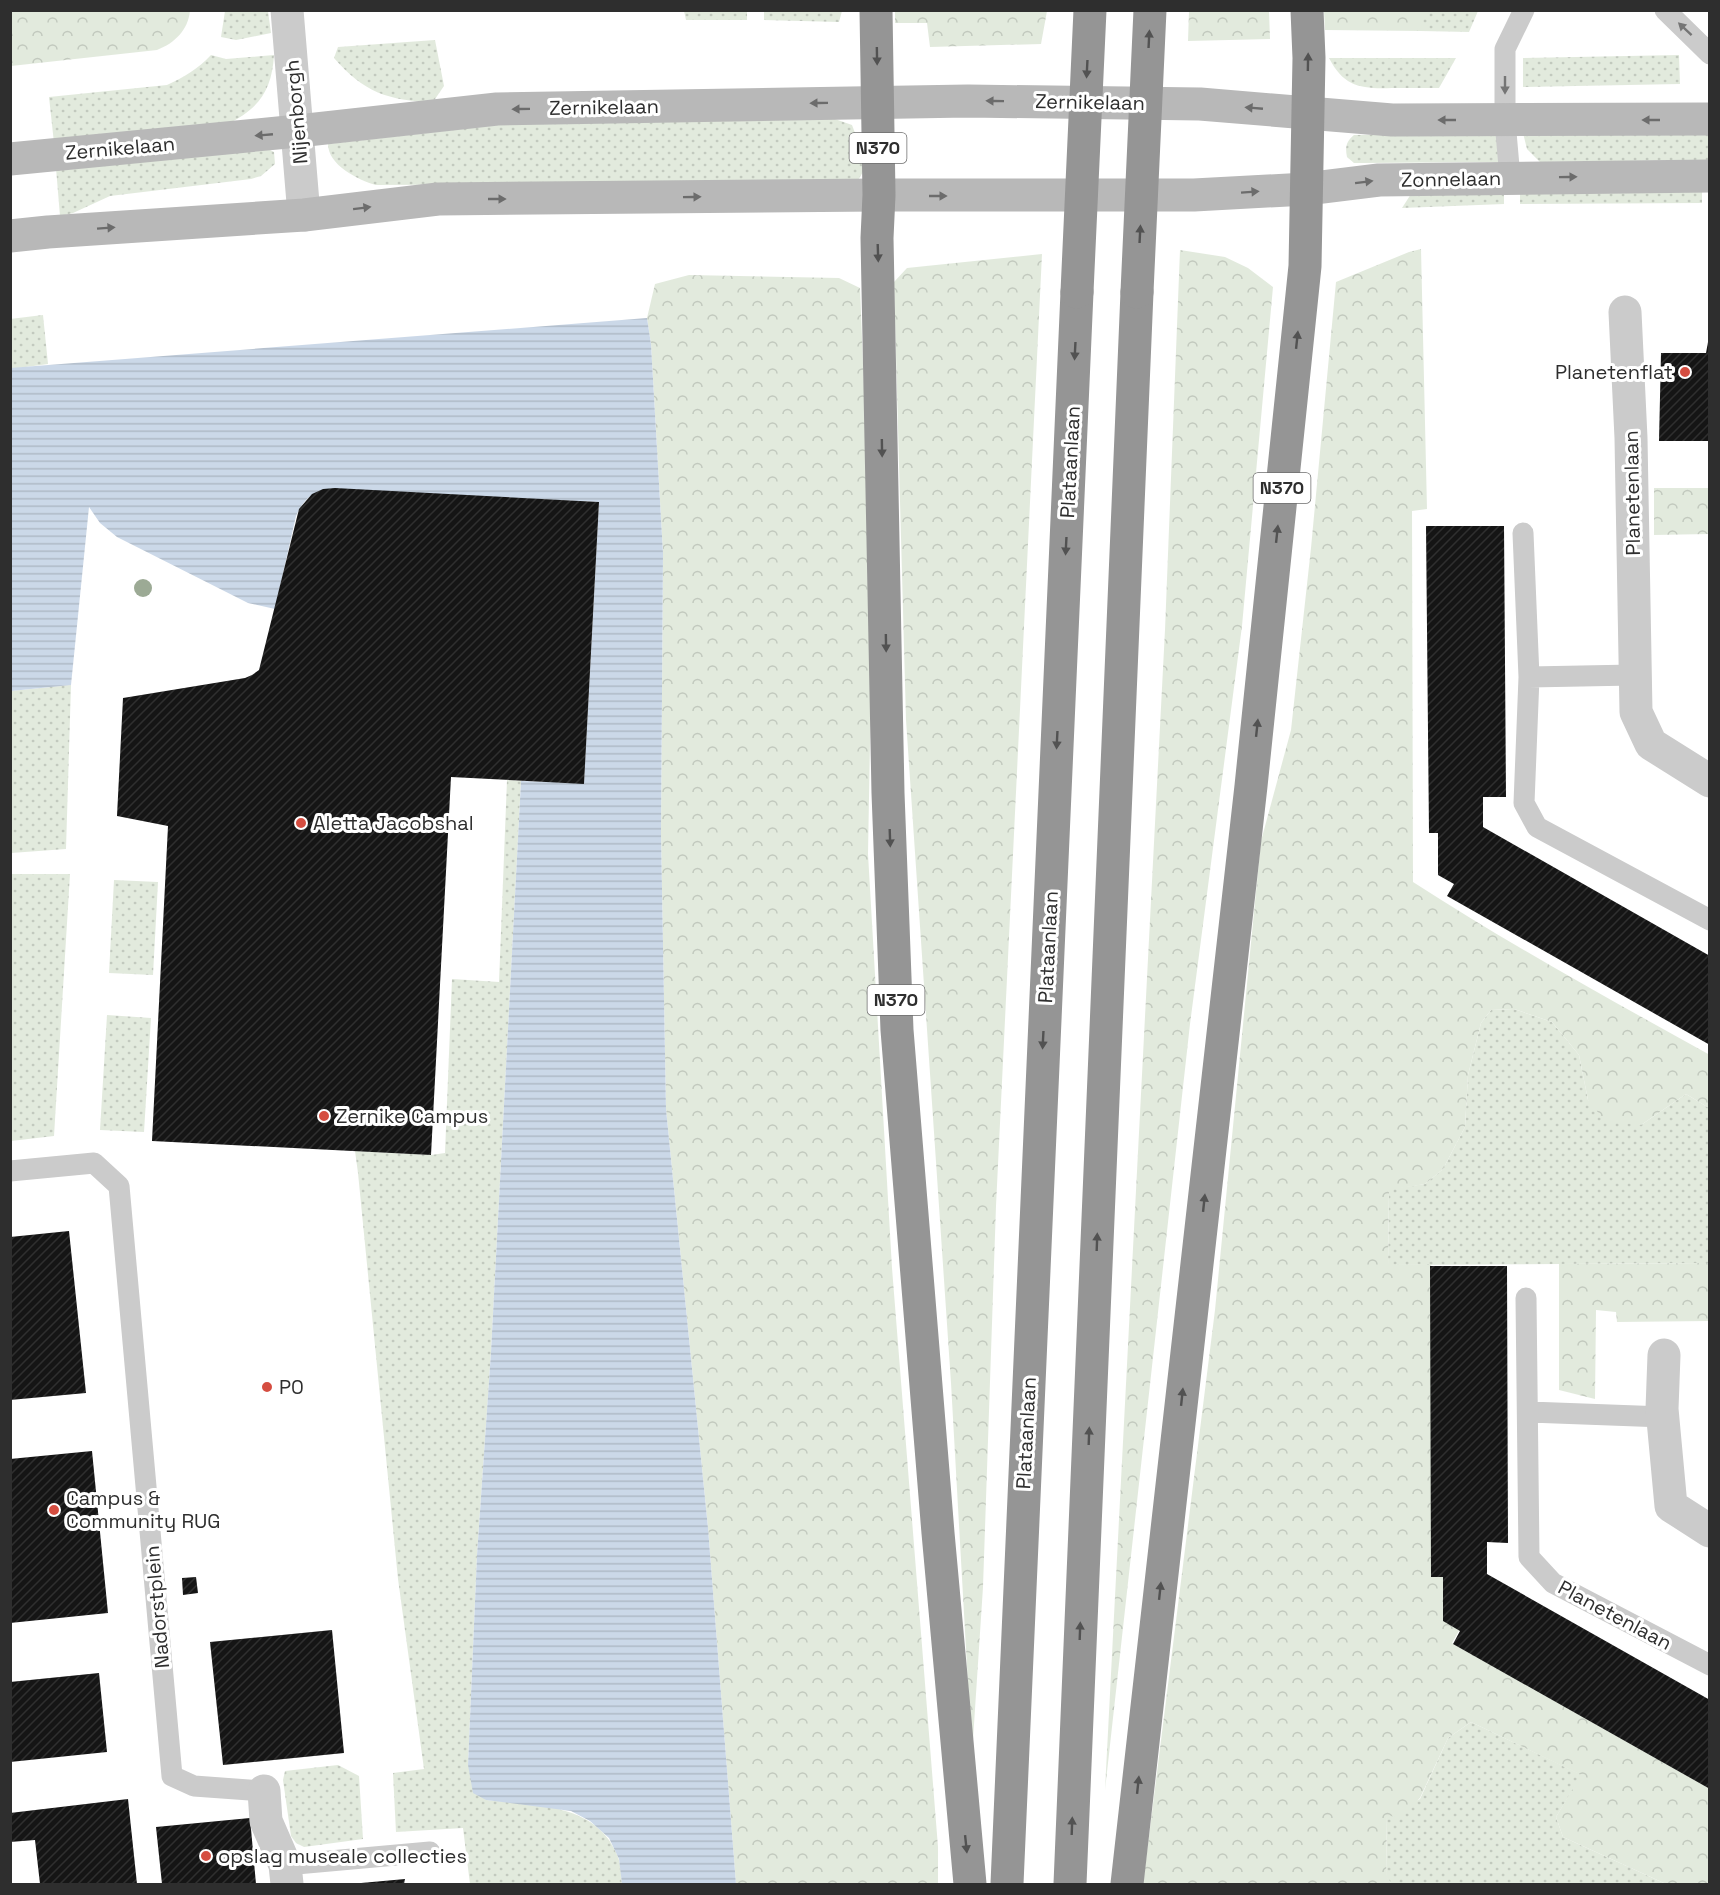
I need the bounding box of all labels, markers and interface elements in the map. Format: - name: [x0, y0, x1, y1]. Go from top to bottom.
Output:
- one-way arrow: [1677, 22, 1692, 36]
- one-way arrow: [1144, 29, 1153, 48]
- one-way arrow: [872, 46, 882, 65]
- one-way arrow: [1304, 52, 1313, 71]
- street label: Nijenborgh: [278, 59, 314, 165]
- one-way arrow: [1082, 59, 1092, 78]
- one-way arrow: [1500, 75, 1510, 94]
- street label: Zernikelaan: [1035, 88, 1145, 116]
- street label: Zernikelaan: [549, 93, 659, 121]
- one-way arrow: [985, 96, 1004, 106]
- one-way arrow: [809, 98, 828, 108]
- one-way arrow: [1244, 103, 1263, 113]
- one-way arrow: [511, 104, 530, 113]
- one-way arrow: [1437, 115, 1456, 125]
- one-way arrow: [1642, 115, 1661, 125]
- street label: Zernikelaan: [64, 130, 176, 166]
- one-way arrow: [255, 130, 274, 140]
- road number: N370: [850, 133, 906, 163]
- street label: Zonnelaan: [1401, 165, 1501, 193]
- one-way arrow: [1559, 172, 1578, 182]
- one-way arrow: [1355, 177, 1374, 187]
- one-way arrow: [1241, 188, 1260, 197]
- one-way arrow: [928, 191, 947, 201]
- one-way arrow: [682, 193, 701, 202]
- one-way arrow: [487, 194, 506, 204]
- one-way arrow: [353, 203, 372, 212]
- one-way arrow: [97, 223, 116, 233]
- one-way arrow: [1135, 224, 1144, 243]
- one-way arrow: [873, 244, 882, 263]
- one-way arrow: [1292, 331, 1302, 350]
- one-way arrow: [1070, 341, 1079, 360]
- place label: Planetenflat: [1555, 359, 1673, 385]
- marker: Planetenflat: [1678, 365, 1692, 379]
- street label: Plataanlaan: [1054, 405, 1086, 519]
- street label: Planetenlaan: [1618, 430, 1646, 556]
- one-way arrow: [877, 438, 887, 457]
- road number: N370: [1254, 473, 1310, 503]
- one-way arrow: [1272, 525, 1282, 544]
- one-way arrow: [1061, 536, 1070, 555]
- one-way arrow: [881, 633, 890, 652]
- one-way arrow: [1252, 719, 1262, 738]
- one-way arrow: [1052, 731, 1061, 750]
- place label: Aletta Jacobshal: [313, 810, 474, 836]
- marker: Aletta Jacobshal: [294, 816, 308, 830]
- one-way arrow: [885, 828, 895, 847]
- street label: Plataanlaan: [1032, 890, 1064, 1004]
- road number: N370: [868, 985, 924, 1015]
- one-way arrow: [1039, 1031, 1048, 1050]
- place label: Zernike Campus: [336, 1103, 488, 1129]
- marker: Zernike Campus: [317, 1109, 331, 1123]
- one-way arrow: [1199, 1194, 1209, 1213]
- one-way arrow: [1092, 1232, 1102, 1251]
- place label: P0: [279, 1374, 304, 1400]
- street label: Plataanlaan: [1010, 1376, 1042, 1490]
- marker: P0: [260, 1380, 274, 1394]
- one-way arrow: [1177, 1388, 1187, 1407]
- one-way arrow: [1084, 1427, 1093, 1446]
- place label: Campus & Community RUG: [66, 1485, 221, 1534]
- marker: Campus & Community RUG: [47, 1503, 61, 1517]
- street label: Nadorstplein: [139, 1544, 175, 1670]
- street label: Planetenlaan: [1554, 1574, 1676, 1656]
- one-way arrow: [1155, 1581, 1165, 1600]
- one-way arrow: [1076, 1622, 1085, 1641]
- one-way arrow: [1133, 1775, 1143, 1794]
- one-way arrow: [1068, 1817, 1077, 1836]
- one-way arrow: [961, 1834, 971, 1853]
- place label: opslag museale collecties: [218, 1843, 467, 1869]
- marker: opslag museale collecties: [199, 1849, 213, 1863]

